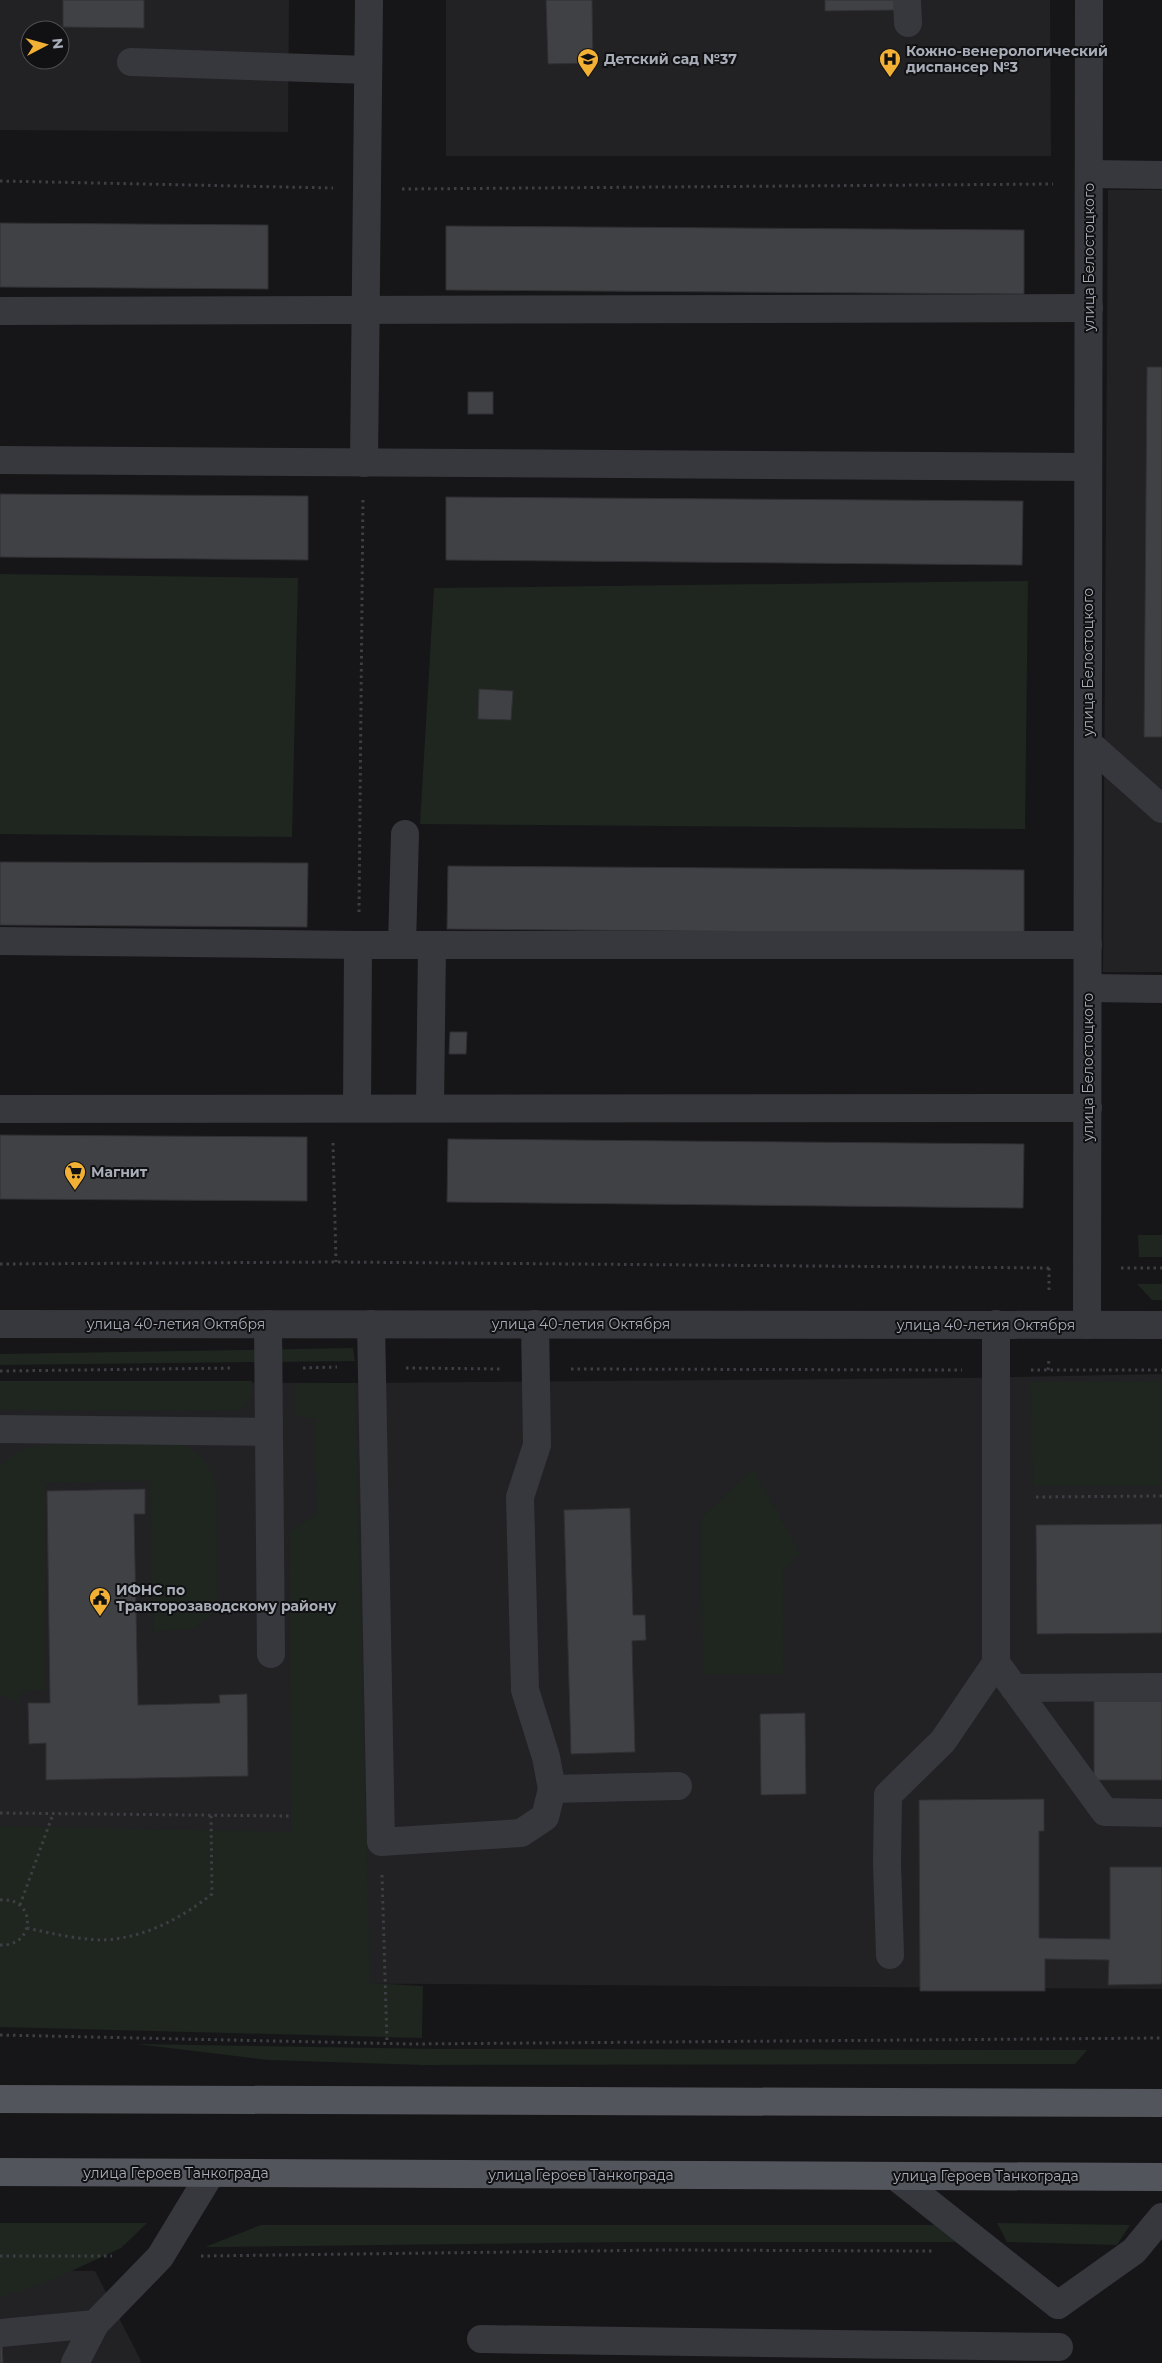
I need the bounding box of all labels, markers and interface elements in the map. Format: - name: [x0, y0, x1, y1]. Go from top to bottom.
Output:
- north arrow: [20, 20, 70, 70]
- text: N: [48, 37, 67, 50]
- place label: Кожно-венерологический диспансер №3: [906, 42, 1108, 76]
- school or university icon: Детский сад №37: [576, 47, 600, 78]
- hospital icon: Кожно-венерологический диспансер №3: [878, 47, 902, 78]
- place label: Детский сад №37: [604, 50, 737, 68]
- street label: улица Белостоцкого: [1080, 183, 1098, 332]
- street label: улица Белостоцкого: [1079, 588, 1097, 737]
- street label: улица Белостоцкого: [1079, 993, 1097, 1142]
- supermarket icon: Магнит: [63, 1160, 87, 1191]
- place label: Магнит: [91, 1163, 148, 1181]
- street label: улица 40-летия Октября: [86, 1315, 265, 1333]
- street label: улица 40-летия Октября: [491, 1315, 670, 1333]
- street label: улица 40-летия Октября: [896, 1316, 1075, 1334]
- place label: ИФНС по Тракторозаводскому району: [116, 1581, 337, 1615]
- public building icon: ИФНС по Тракторозаводскому району: [88, 1586, 112, 1617]
- street label: улица Героев Танкограда: [82, 2164, 269, 2182]
- street label: улица Героев Танкограда: [487, 2166, 674, 2184]
- street label: улица Героев Танкограда: [892, 2167, 1079, 2185]

